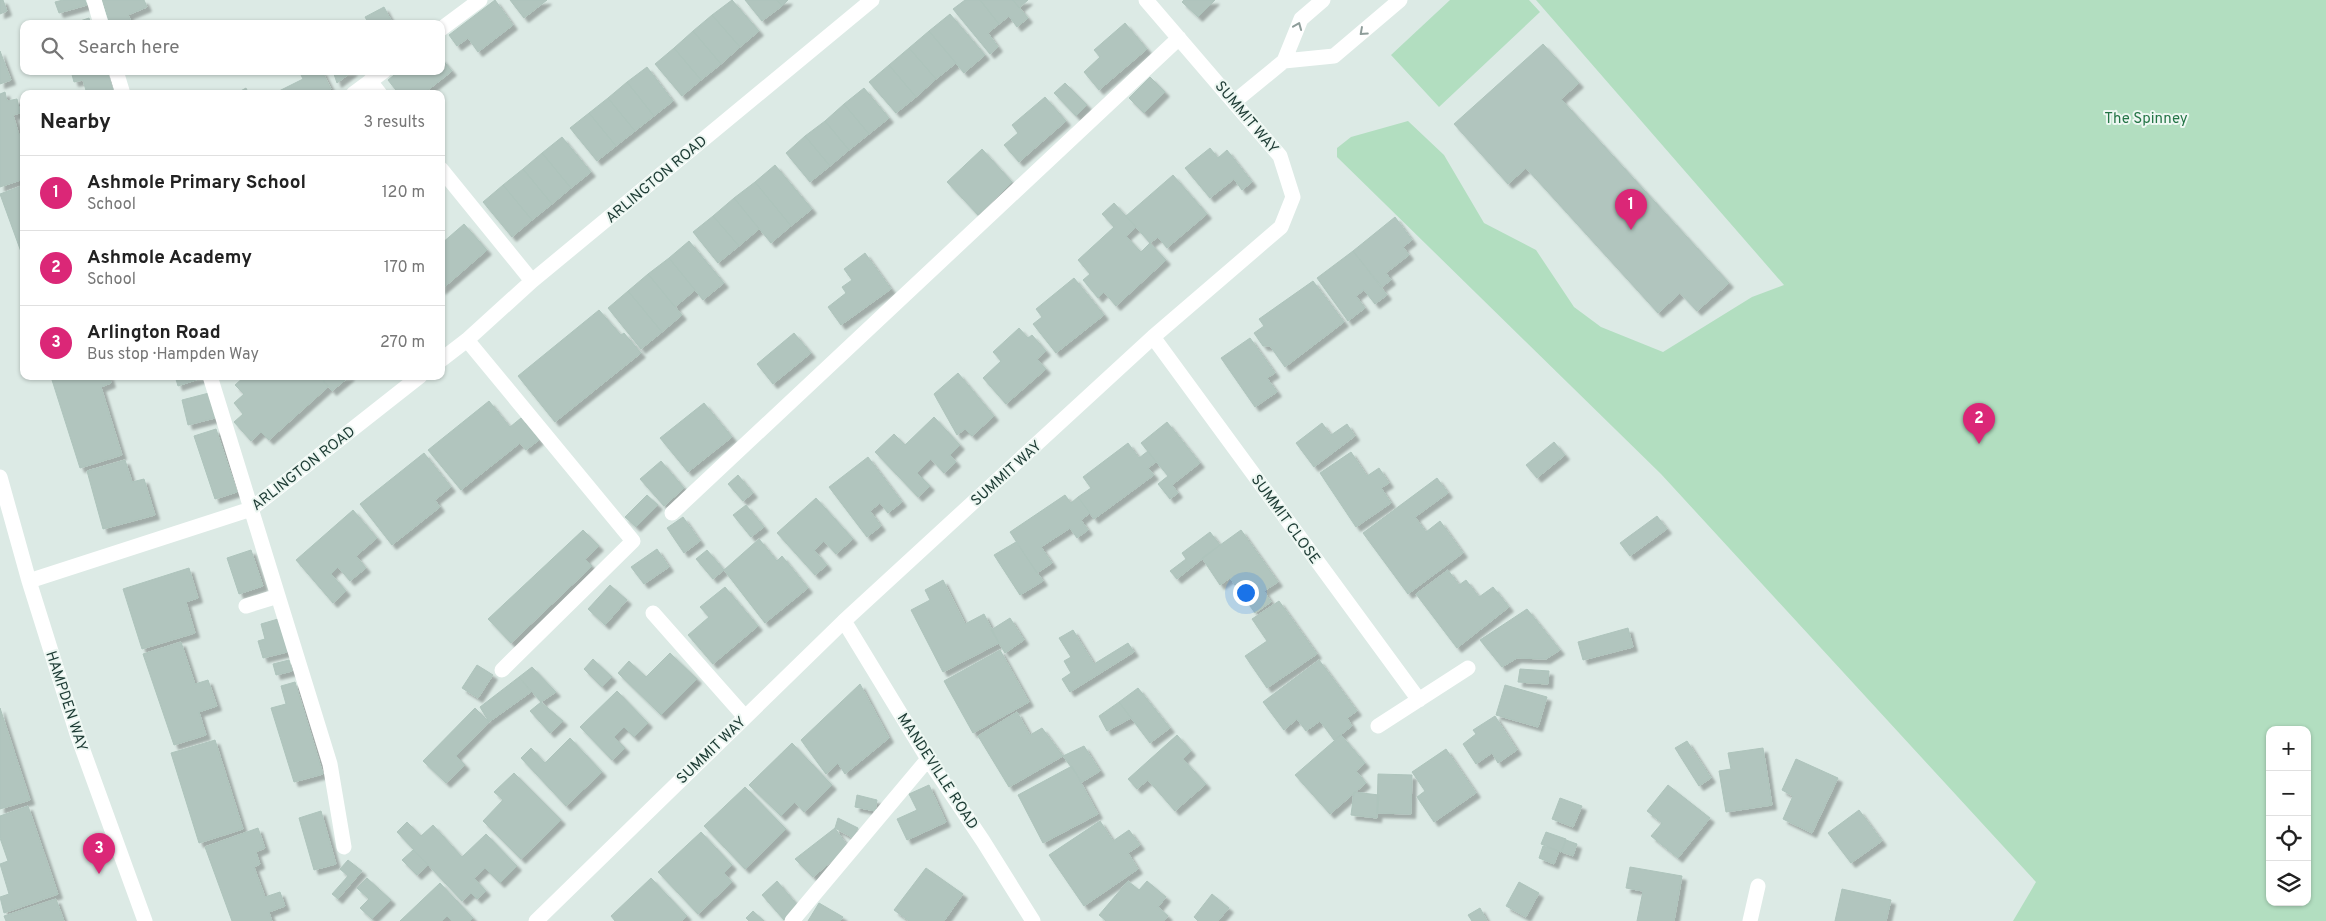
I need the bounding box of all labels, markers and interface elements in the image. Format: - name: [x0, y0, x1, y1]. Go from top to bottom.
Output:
- search box: [20, 20, 445, 75]
- one-way arrow: [1292, 23, 1302, 31]
- one-way arrow: [1360, 27, 1369, 36]
- icon: search: [38, 34, 66, 62]
- text: Search here: [78, 36, 180, 60]
- street label: SUMMIT WAY: [1210, 78, 1282, 159]
- text: Nearby: [40, 109, 111, 136]
- park label: The Spinney: [2104, 110, 2188, 129]
- text: 3 results: [363, 113, 425, 133]
- street label: ARLINGTON ROAD: [602, 132, 712, 228]
- text: Ashmole Primary School: [87, 171, 306, 195]
- text: 1: [53, 183, 59, 203]
- text: 120 m: [382, 183, 425, 203]
- pin: 1: [1615, 189, 1647, 230]
- text: School: [87, 195, 136, 215]
- text: Ashmole Academy: [87, 246, 252, 270]
- text: 2: [51, 258, 61, 278]
- text: 170 m: [384, 258, 425, 278]
- text: School: [87, 270, 136, 290]
- text: Arlington Road: [87, 321, 221, 345]
- text: 3: [51, 333, 61, 353]
- text: 270 m: [380, 333, 425, 353]
- text: Bus stop · Hampden Way: [87, 345, 259, 365]
- pin: 2: [1963, 403, 1995, 444]
- street label: ARLINGTON ROAD: [248, 423, 360, 516]
- street label: SUMMIT WAY: [967, 437, 1047, 511]
- street label: SUMMIT CLOSE: [1246, 471, 1324, 568]
- your location: [1233, 580, 1259, 606]
- street label: HAMPDEN WAY: [40, 649, 91, 755]
- street label: MANDEVILLE ROAD: [892, 710, 981, 833]
- street label: SUMMIT WAY: [673, 713, 751, 789]
- map controls: [2266, 726, 2311, 906]
- button: +: [2266, 726, 2311, 771]
- button: −: [2266, 771, 2311, 816]
- button: locate: [2266, 816, 2311, 861]
- pin: 3: [83, 833, 115, 874]
- button: layers: [2266, 861, 2311, 906]

